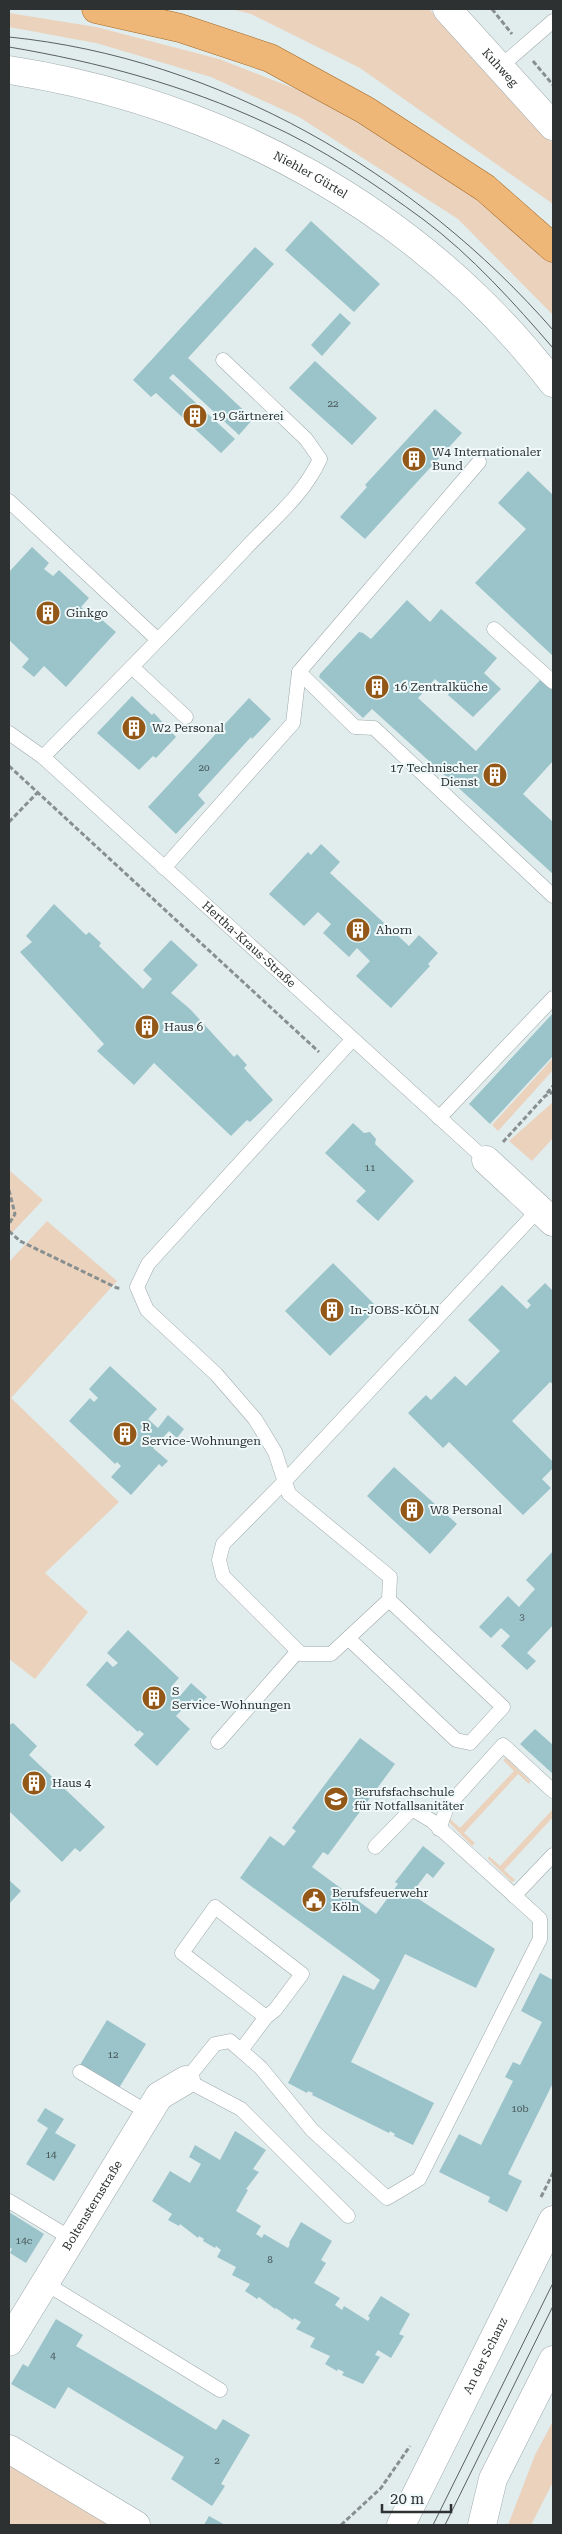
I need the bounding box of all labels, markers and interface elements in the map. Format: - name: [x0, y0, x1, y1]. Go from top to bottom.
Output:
- street label: Kuhweg: [479, 46, 521, 90]
- street label: Niehler Gürtel: [271, 148, 350, 201]
- house number: 22: [327, 398, 339, 409]
- building icon: 19 Gärtnerei: [182, 403, 208, 429]
- place label: 19 Gärtnerei: [212, 409, 284, 423]
- place label: W4 Internationaler Bund: [432, 445, 541, 473]
- building icon: W4 Internationaler Bund: [401, 446, 427, 472]
- building icon: Ginkgo: [35, 600, 61, 626]
- place label: Ginkgo: [66, 606, 108, 620]
- building icon: 16 Zentralküche: [364, 674, 390, 700]
- place label: 16 Zentralküche: [394, 680, 488, 694]
- building icon: W2 Personal: [121, 715, 147, 741]
- place label: W2 Personal: [152, 721, 224, 735]
- place label: 17 Technischer Dienst: [390, 761, 479, 789]
- house number: 20: [198, 762, 210, 773]
- building icon: 17 Technischer Dienst: [482, 762, 508, 788]
- street label: Hertha-Kraus-Straße: [199, 898, 299, 991]
- building icon: Ahorn: [345, 917, 371, 943]
- place label: Ahorn: [376, 923, 413, 937]
- building icon: Haus 6: [134, 1014, 160, 1040]
- place label: Haus 6: [164, 1020, 204, 1034]
- house number: 11: [364, 1162, 376, 1173]
- building icon: In-JOBS-KÖLN: [319, 1297, 345, 1323]
- place label: In-JOBS-KÖLN: [350, 1303, 440, 1317]
- place label: R Service-Wohnungen: [142, 1420, 261, 1448]
- building icon: R Service-Wohnungen: [112, 1421, 138, 1447]
- building icon: W8 Personal: [399, 1497, 425, 1523]
- place label: W8 Personal: [430, 1503, 502, 1517]
- house number: 3: [519, 1611, 525, 1622]
- place label: S Service-Wohnungen: [172, 1684, 291, 1712]
- building icon: S Service-Wohnungen: [141, 1685, 167, 1711]
- building icon: Haus 4: [21, 1770, 47, 1796]
- place label: Haus 4: [52, 1776, 92, 1790]
- place label: Berufsfachschule für Notfallsanitäter: [354, 1785, 464, 1813]
- school or university icon: Berufsfachschule für Notfallsanitäter: [323, 1786, 349, 1812]
- place label: Berufsfeuerwehr Köln: [332, 1886, 429, 1914]
- public building icon: Berufsfeuerwehr Köln: [301, 1887, 327, 1913]
- house number: 12: [107, 2049, 119, 2060]
- house number: 10b: [511, 2103, 529, 2114]
- house number: 14: [45, 2149, 57, 2160]
- street label: Boltensternstraße: [60, 2157, 125, 2253]
- house number: 14c: [16, 2235, 33, 2246]
- house number: 8: [267, 2254, 273, 2265]
- street label: An der Schanz: [460, 2315, 510, 2396]
- house number: 4: [50, 2350, 56, 2361]
- house number: 2: [214, 2455, 220, 2466]
- scale bar: [382, 2482, 451, 2514]
- text: 20 m: [390, 2490, 425, 2508]

